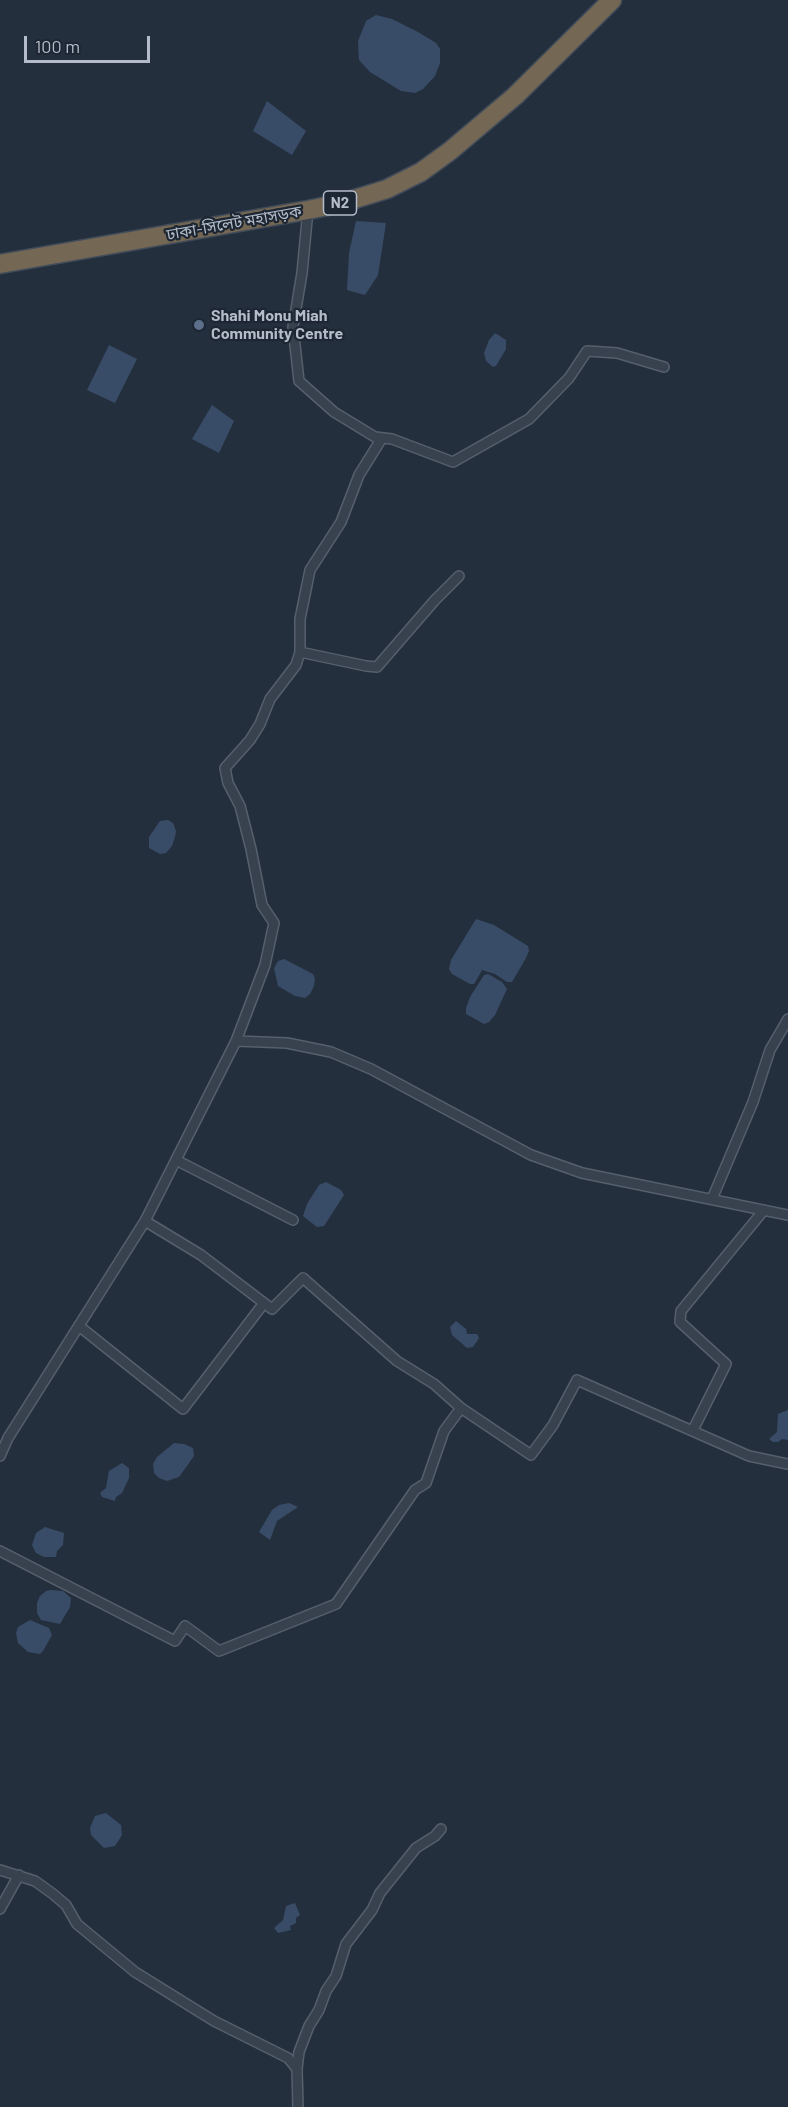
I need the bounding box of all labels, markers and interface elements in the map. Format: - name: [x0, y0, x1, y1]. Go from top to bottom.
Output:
- scale bar: [27, 24, 153, 62]
- text: 100 m: [35, 35, 80, 57]
- road number: N2: [324, 191, 356, 215]
- street label: ঢাকা-সিলেট মহাসড়ক: [165, 202, 303, 244]
- place label: Shahi Monu Miah Community Centre: [211, 306, 343, 344]
- marker: Shahi Monu Miah Community Centre: [192, 318, 206, 332]

